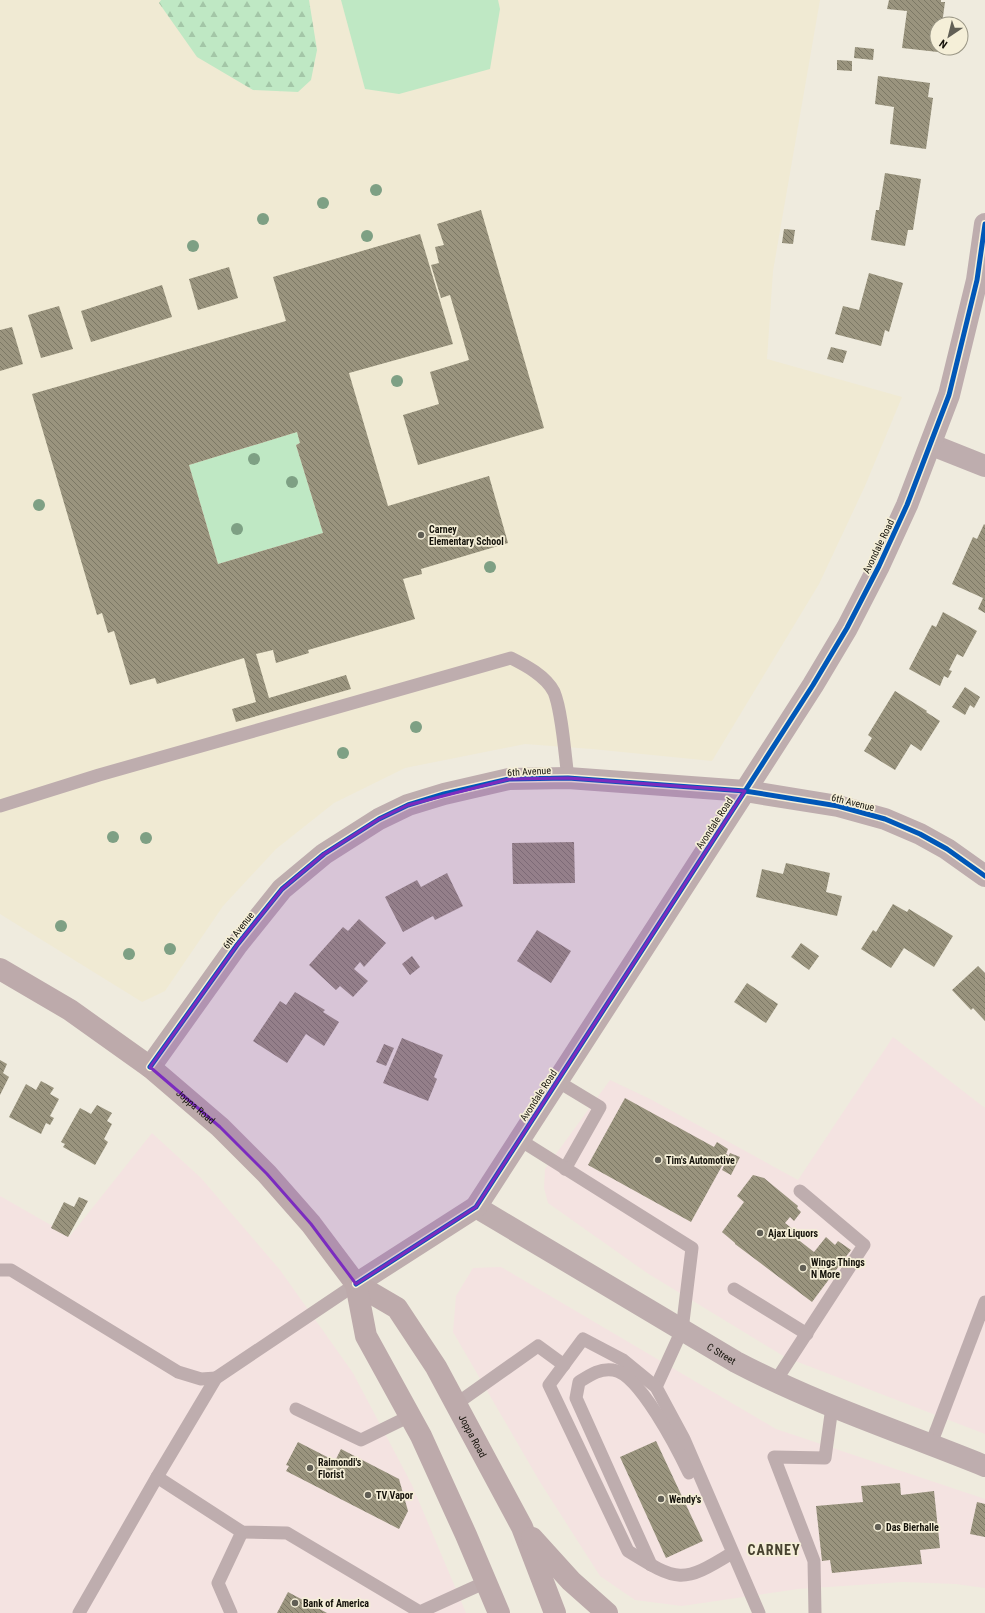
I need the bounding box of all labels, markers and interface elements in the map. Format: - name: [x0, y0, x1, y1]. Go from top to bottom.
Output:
- north arrow: [929, 16, 969, 56]
- text: N: [937, 36, 950, 51]
- street label: Avondale Road: [861, 517, 896, 575]
- place label: Carney Elementary School: [429, 524, 504, 547]
- marker: Carney Elementary School: [416, 530, 426, 540]
- street label: 6th Avenue: [507, 765, 551, 778]
- street label: 6th Avenue: [830, 792, 876, 813]
- street label: Avondale Road: [694, 796, 735, 851]
- street label: 6th Avenue: [221, 909, 256, 951]
- street label: Avondale Road: [518, 1068, 559, 1123]
- street label: Joppa Road: [174, 1087, 217, 1126]
- marker: Tim's Automotive: [653, 1155, 663, 1165]
- place label: Tim's Automotive: [666, 1155, 735, 1166]
- marker: Ajax Liquors: [755, 1228, 765, 1238]
- place label: Ajax Liquors: [768, 1228, 818, 1239]
- place label: Wings Things N More: [811, 1257, 865, 1280]
- marker: Wings Things N More: [798, 1263, 808, 1273]
- street label: C Street: [705, 1341, 738, 1367]
- street label: Joppa Road: [457, 1413, 489, 1459]
- place label: Raimondi's Florist: [318, 1457, 362, 1480]
- marker: Raimondi's Florist: [305, 1463, 315, 1473]
- marker: TV Vapor: [363, 1490, 373, 1500]
- place label: TV Vapor: [376, 1490, 414, 1501]
- marker: Wendy's: [656, 1494, 666, 1504]
- place label: Wendy's: [669, 1494, 702, 1505]
- marker: Das Bierhalle: [873, 1522, 883, 1532]
- place label: Das Bierhalle: [886, 1522, 939, 1533]
- district label: CARNEY: [747, 1542, 801, 1558]
- marker: Bank of America: [290, 1598, 300, 1608]
- place label: Bank of America: [303, 1598, 369, 1609]

